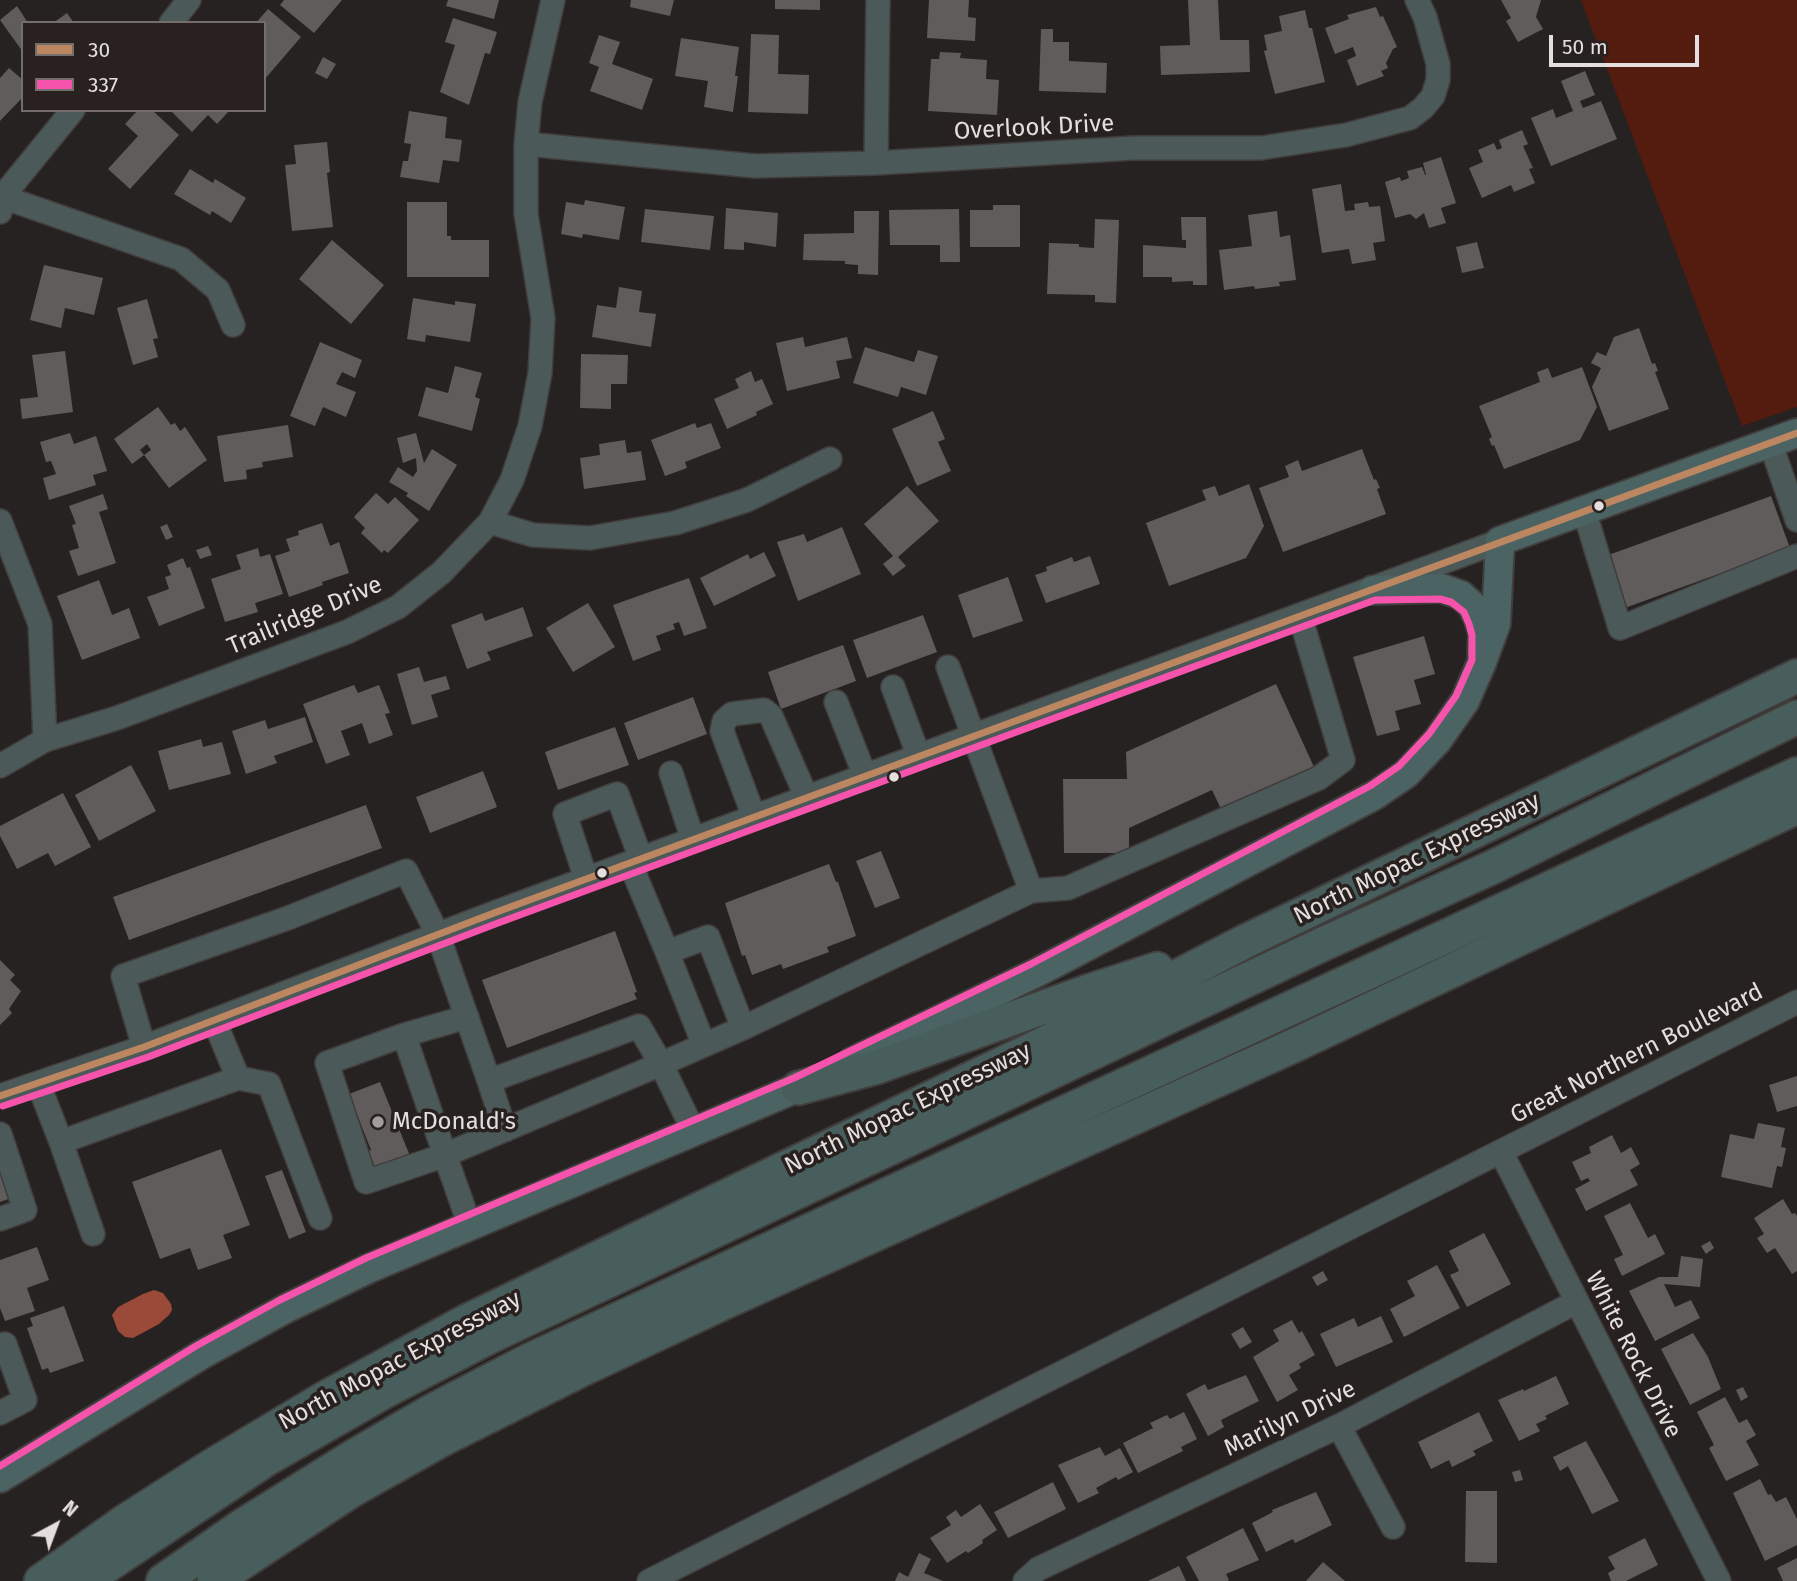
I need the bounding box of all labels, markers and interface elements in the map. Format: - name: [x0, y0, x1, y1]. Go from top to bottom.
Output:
- legend: [21, 21, 266, 112]
- scale bar: [1552, 21, 1702, 65]
- text: 50 m: [1562, 34, 1608, 60]
- text: 30: [88, 37, 110, 63]
- text: 337: [88, 72, 118, 98]
- street label: Overlook Drive: [953, 109, 1115, 147]
- unlabelled marker: [1592, 499, 1606, 513]
- street label: Trailridge Drive: [223, 570, 387, 662]
- unlabelled marker: [887, 770, 901, 784]
- street label: North Mopac Expressway: [1289, 787, 1545, 931]
- unlabelled marker: [595, 866, 609, 880]
- street label: Great Northern Boulevard: [1506, 978, 1768, 1130]
- street label: North Mopac Expressway: [780, 1037, 1036, 1181]
- place label: McDonald's: [392, 1108, 516, 1136]
- marker: McDonald's: [370, 1114, 386, 1130]
- street label: White Rock Drive: [1579, 1267, 1687, 1443]
- street label: North Mopac Expressway: [274, 1285, 526, 1437]
- street label: Marilyn Drive: [1219, 1375, 1361, 1463]
- north arrow: [21, 1490, 91, 1560]
- text: N: [58, 1496, 82, 1522]

